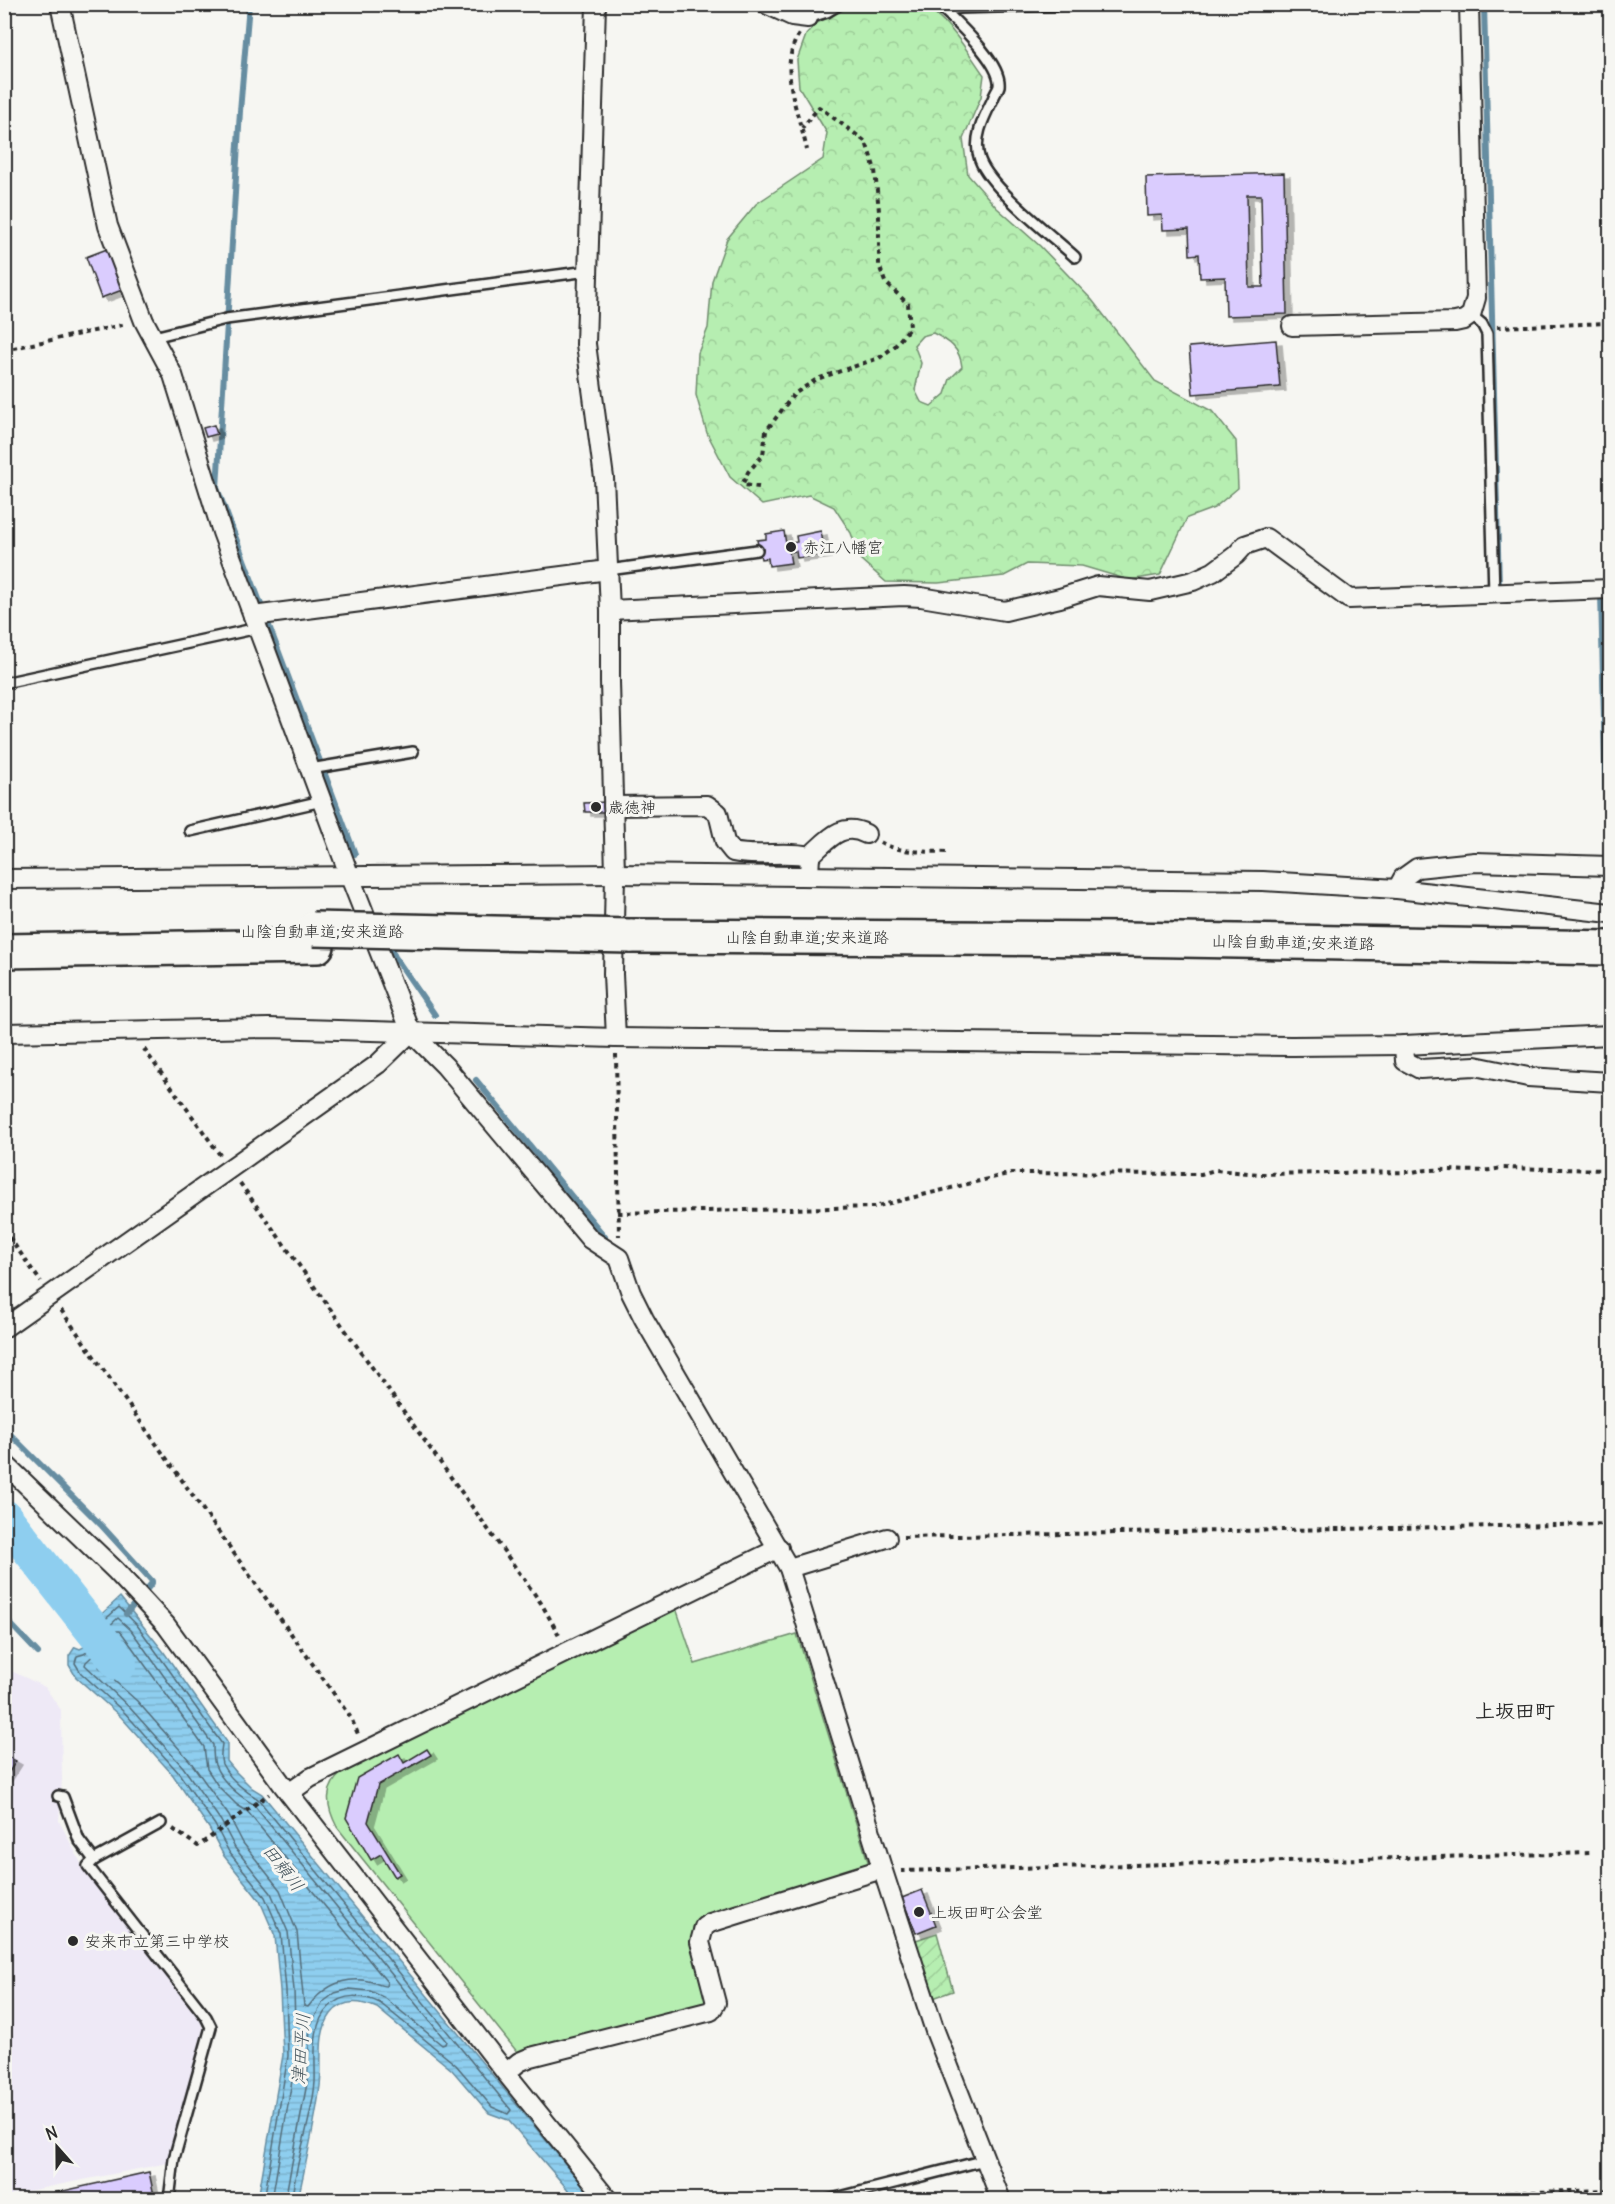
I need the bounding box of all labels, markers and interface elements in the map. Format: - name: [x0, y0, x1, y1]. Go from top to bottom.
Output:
- place label: 赤江八幡宮: [803, 537, 883, 557]
- marker: 赤江八幡宮: [784, 540, 798, 554]
- place label: 歳徳神: [608, 797, 656, 817]
- marker: 歳徳神: [589, 800, 603, 814]
- street label: 山陰自動車道;安来道路: [240, 921, 404, 941]
- street label: 山陰自動車道;安来道路: [725, 927, 889, 947]
- street label: 山陰自動車道;安来道路: [1211, 931, 1375, 953]
- district label: 上坂田町: [1475, 1698, 1555, 1723]
- water label: 田頼川: [258, 1839, 309, 1896]
- place label: 上坂田町公会堂: [931, 1902, 1043, 1922]
- marker: 上坂田町公会堂: [912, 1905, 926, 1919]
- place label: 安来市立第三中学校: [85, 1931, 229, 1951]
- marker: 安来市立第三中学校: [66, 1934, 80, 1948]
- water label: 津田平川: [287, 2012, 314, 2086]
- north arrow: [27, 2117, 87, 2177]
- text: N: [43, 2122, 60, 2144]

